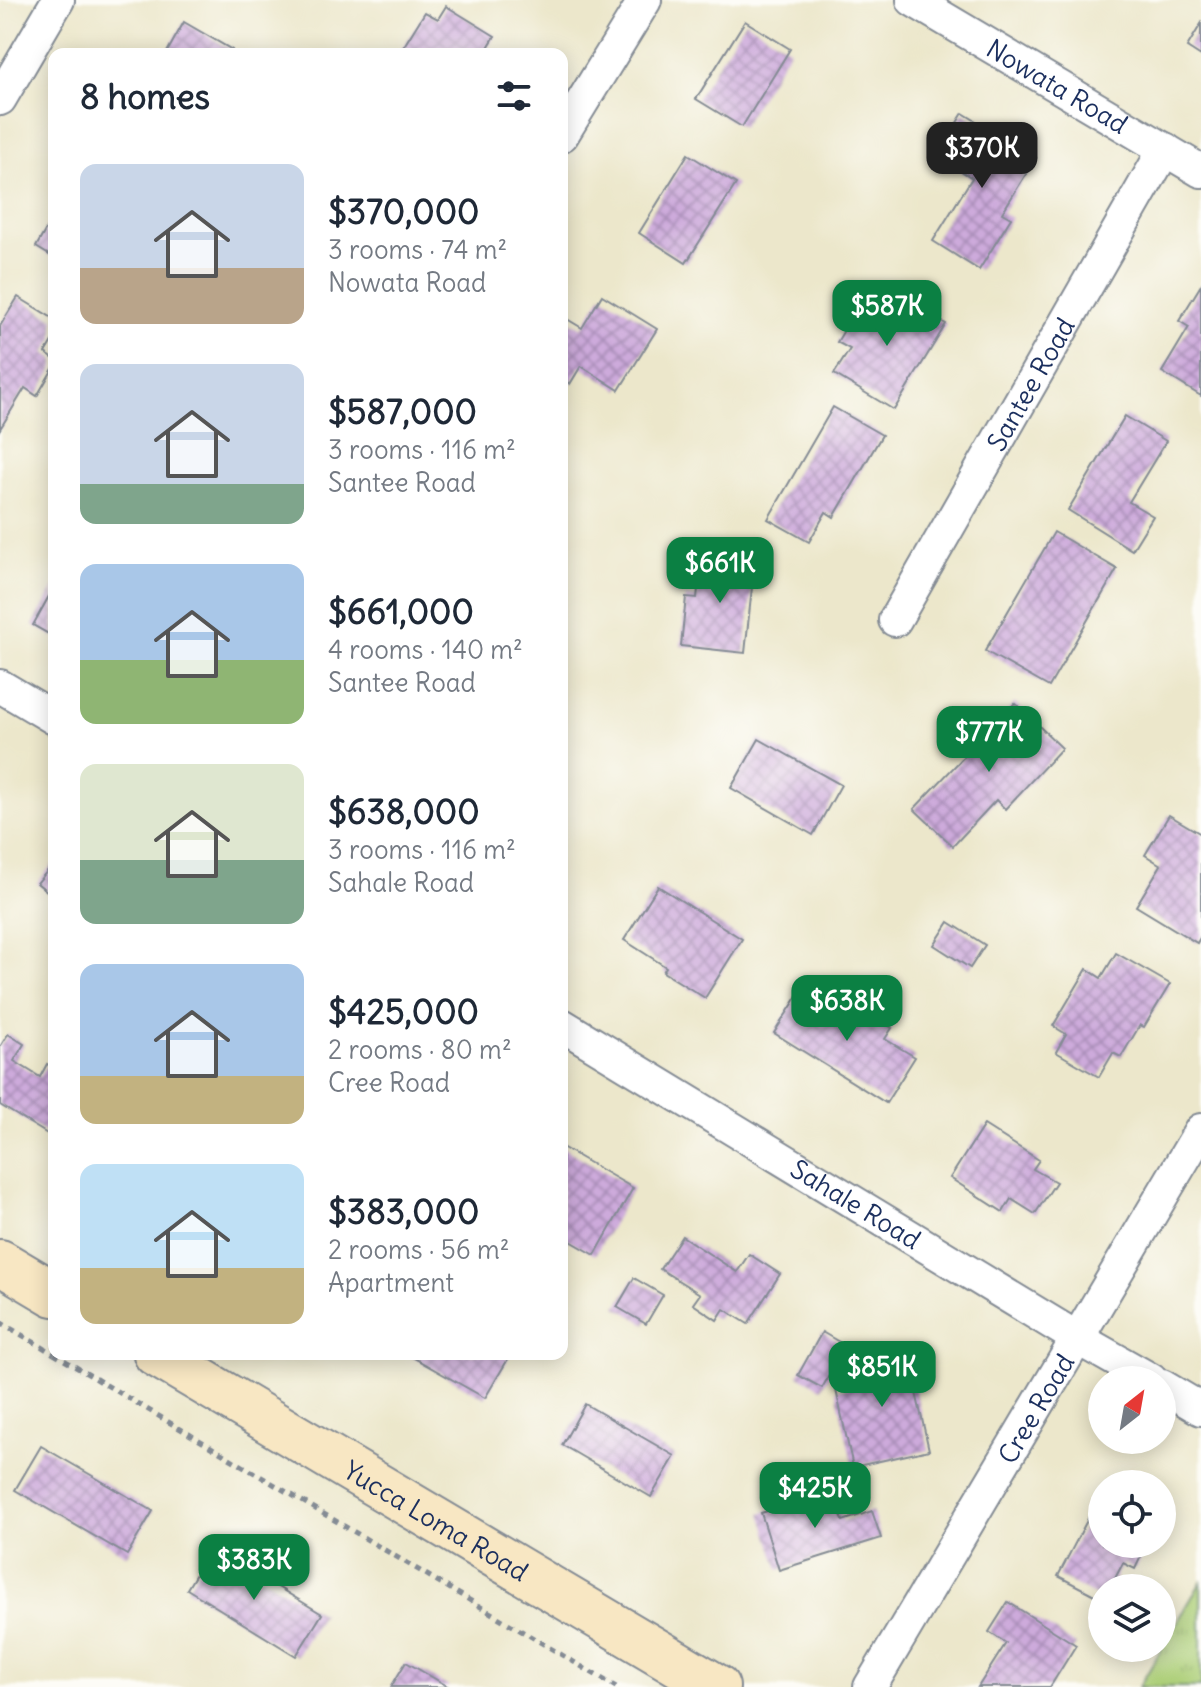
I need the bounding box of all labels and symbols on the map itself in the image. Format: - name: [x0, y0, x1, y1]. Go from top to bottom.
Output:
- street label: Nowata Road: [981, 31, 1134, 140]
- pin: $370K: [926, 122, 1038, 190]
- pin: $587K: [831, 280, 943, 348]
- street label: Santee Road: [979, 312, 1081, 456]
- pin: $661K: [664, 537, 776, 605]
- pin: $777K: [933, 706, 1045, 774]
- pin: $638K: [791, 975, 903, 1043]
- street label: Sahale Road: [785, 1152, 927, 1256]
- pin: $851K: [826, 1341, 938, 1409]
- street label: Cree Road: [990, 1348, 1081, 1469]
- north arrow: [1088, 1366, 1176, 1454]
- street label: Yucca Loma Road: [338, 1453, 534, 1588]
- pin: $425K: [759, 1462, 871, 1530]
- pin: $383K: [198, 1534, 310, 1602]

